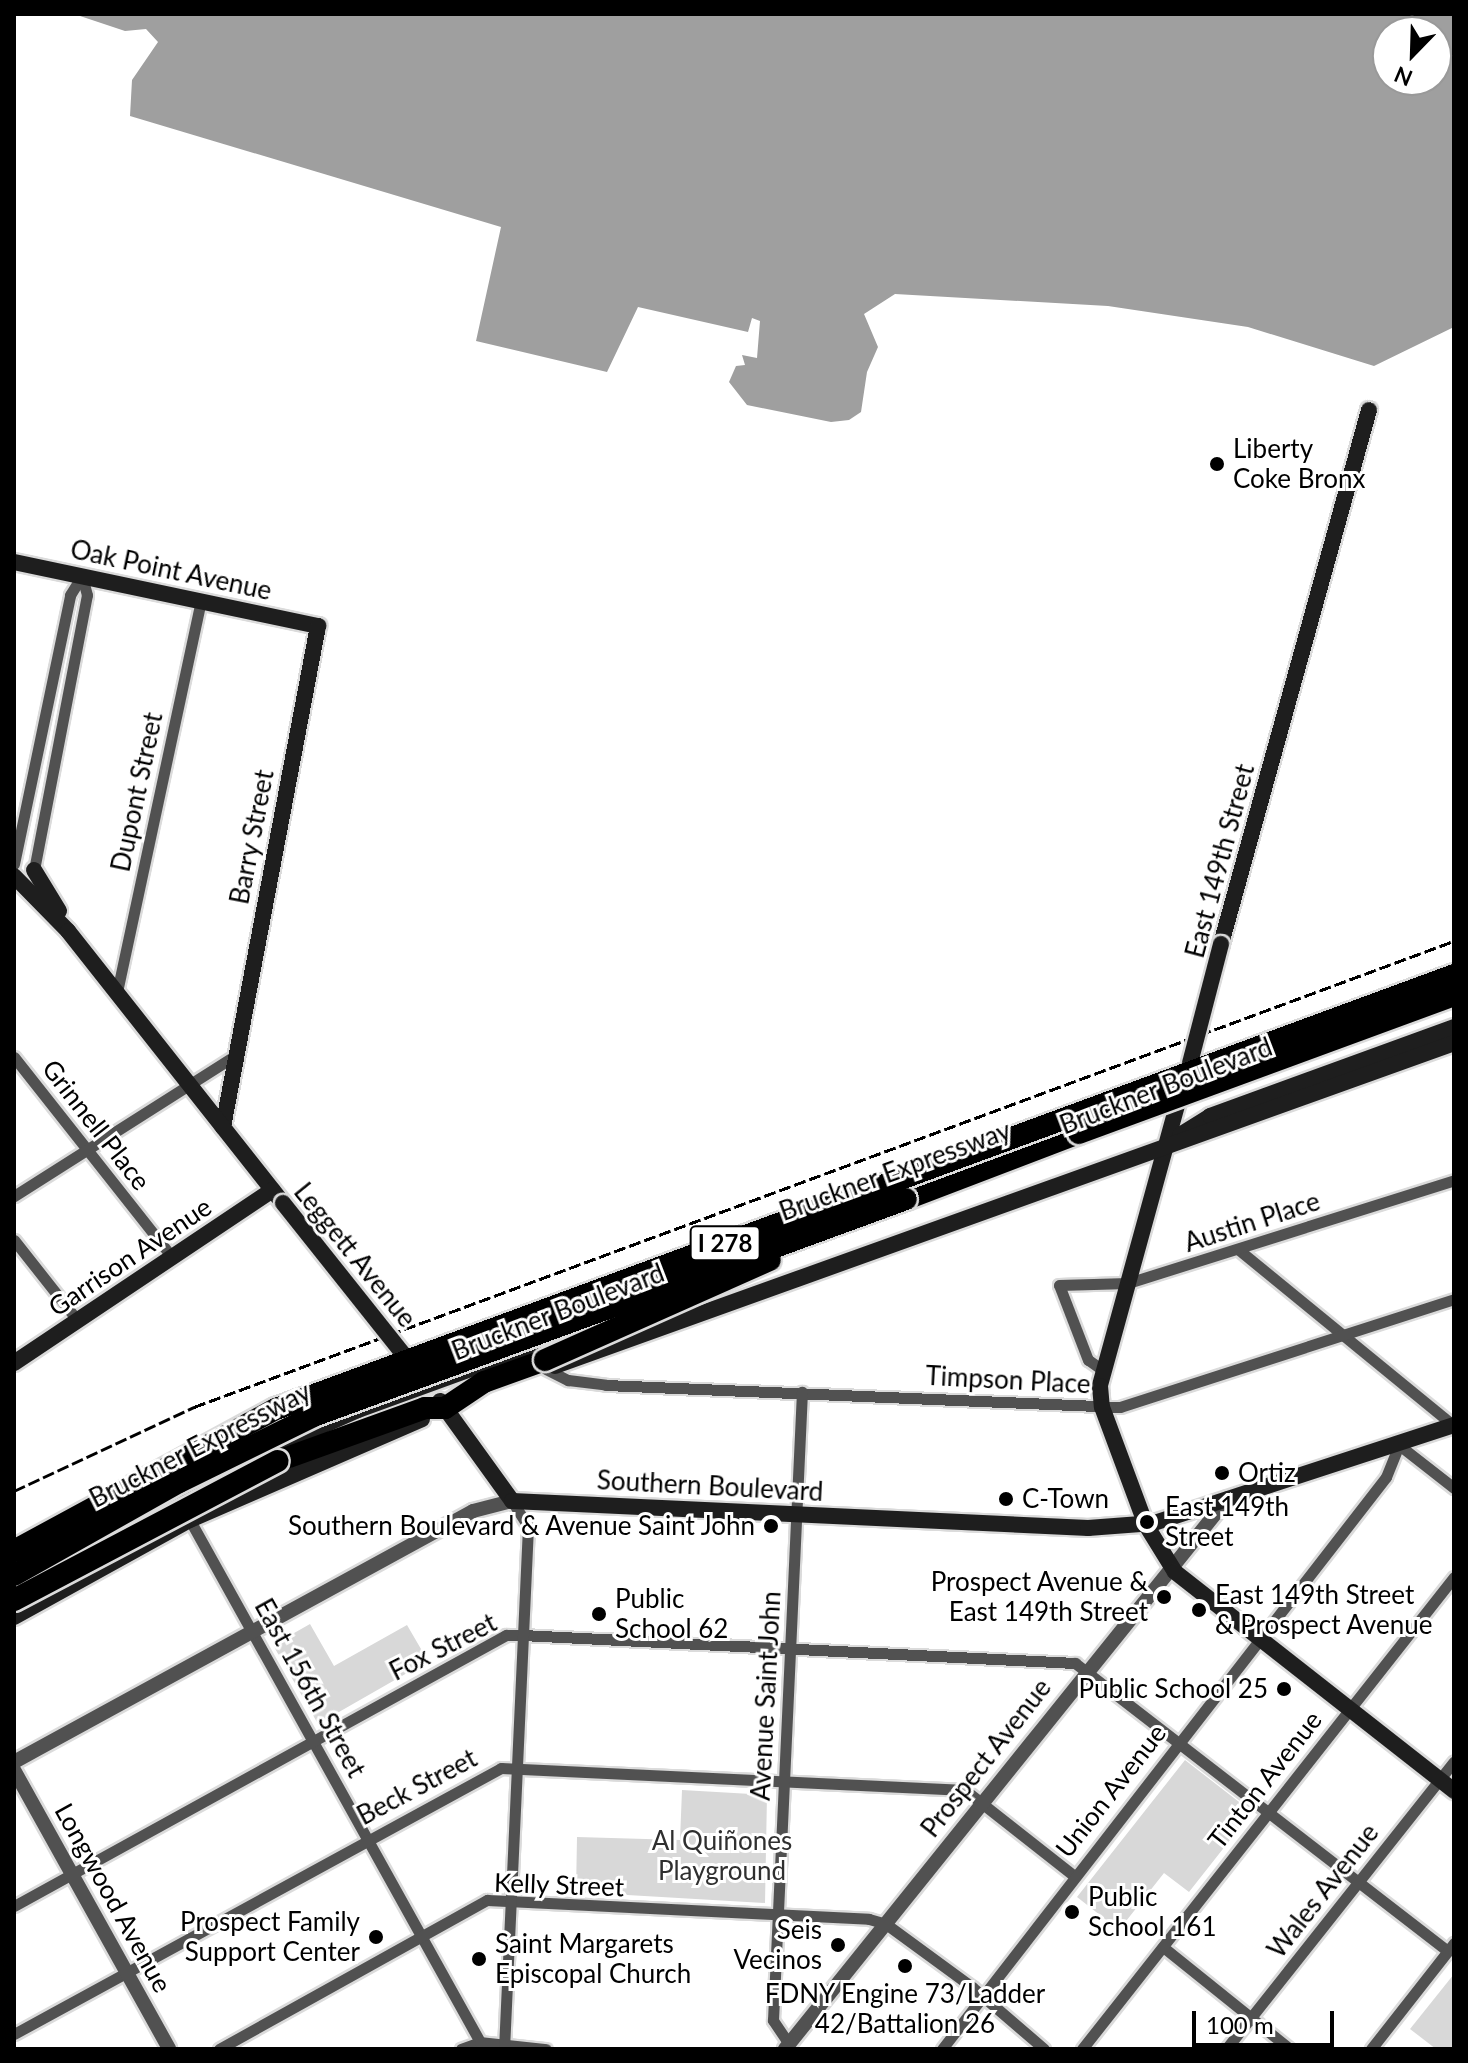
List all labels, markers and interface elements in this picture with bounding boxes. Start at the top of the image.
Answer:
north arrow [1372,16,1452,96]
text: N [1390,61,1416,92]
place label: Liberty Coke Bronx [1233,433,1365,494]
marker: Liberty Coke Bronx [1208,455,1226,473]
street label: Oak Point Avenue [67,533,275,607]
street label: Dupont Street [105,709,169,875]
street label: East 149th Street [1179,761,1261,961]
street label: Barry Street [224,767,280,907]
street label: Bruckner Boulevard [1055,1031,1277,1141]
street label: Grinnell Place [35,1054,157,1196]
street label: Bruckner Expressway [775,1115,1015,1227]
street label: Leggett Avenue [287,1176,423,1334]
street label: Austin Place [1180,1185,1324,1259]
street label: Garrison Avenue [42,1191,218,1323]
road number: I 278 [689,1223,761,1263]
street label: Bruckner Boulevard [447,1257,669,1367]
street label: Timpson Place [925,1360,1091,1400]
street label: Bruckner Expressway [84,1376,316,1514]
place label: Ortiz [1238,1457,1296,1489]
street label: Southern Boulevard [596,1464,824,1508]
marker: Ortiz [1213,1464,1231,1482]
place label: C-Town [1022,1483,1109,1515]
marker: C-Town [997,1490,1015,1508]
place label: East 149th Street [1165,1491,1289,1552]
place label: Southern Boulevard & Avenue Saint John [286,1510,755,1542]
marker: East 149th Street [1136,1511,1158,1533]
marker: Southern Boulevard & Avenue Saint John [762,1517,780,1535]
place label: Prospect Avenue & East 149th Street [930,1566,1148,1628]
place label: East 149th Street & Prospect Avenue [1215,1579,1433,1640]
place label: Public School 62 [615,1583,728,1644]
marker: Prospect Avenue & East 149th Street [1155,1588,1173,1606]
street label: Avenue Saint John [745,1590,787,1802]
street label: East 156th Street [248,1593,372,1783]
marker: East 149th Street & Prospect Avenue [1190,1601,1208,1619]
marker: Public School 62 [590,1605,608,1623]
street label: Fox Street [384,1607,502,1687]
street label: Prospect Avenue [914,1672,1058,1844]
place label: Public School 25 [1079,1673,1268,1705]
marker: Public School 25 [1275,1680,1293,1698]
street label: Tinton Avenue [1201,1705,1329,1855]
street label: Union Avenue [1049,1718,1173,1864]
street label: Beck Street [352,1742,482,1832]
street label: Longwood Avenue [48,1798,178,1998]
street label: Wales Avenue [1261,1817,1385,1965]
park label: Al Quiñones Playground [652,1825,792,1886]
street label: Kelly Street [493,1867,625,1903]
place label: Public School 161 [1088,1881,1216,1942]
marker: Public School 161 [1063,1903,1081,1921]
place label: Prospect Family Support Center [180,1906,360,1968]
place label: Seis Vecinos [733,1914,822,1976]
marker: Prospect Family Support Center [367,1928,385,1946]
place label: Saint Margarets Episcopal Church [495,1928,691,1990]
marker: Seis Vecinos [829,1936,847,1954]
marker: Saint Margarets Episcopal Church [470,1950,488,1968]
marker: FDNY Engine 73/Ladder 42/Battalion 26 [896,1957,914,1975]
place label: FDNY Engine 73/Ladder 42/Battalion 26 [764,1978,1046,2040]
scale bar [1196,1995,1338,2045]
text: 100 m [1206,2010,1274,2039]

